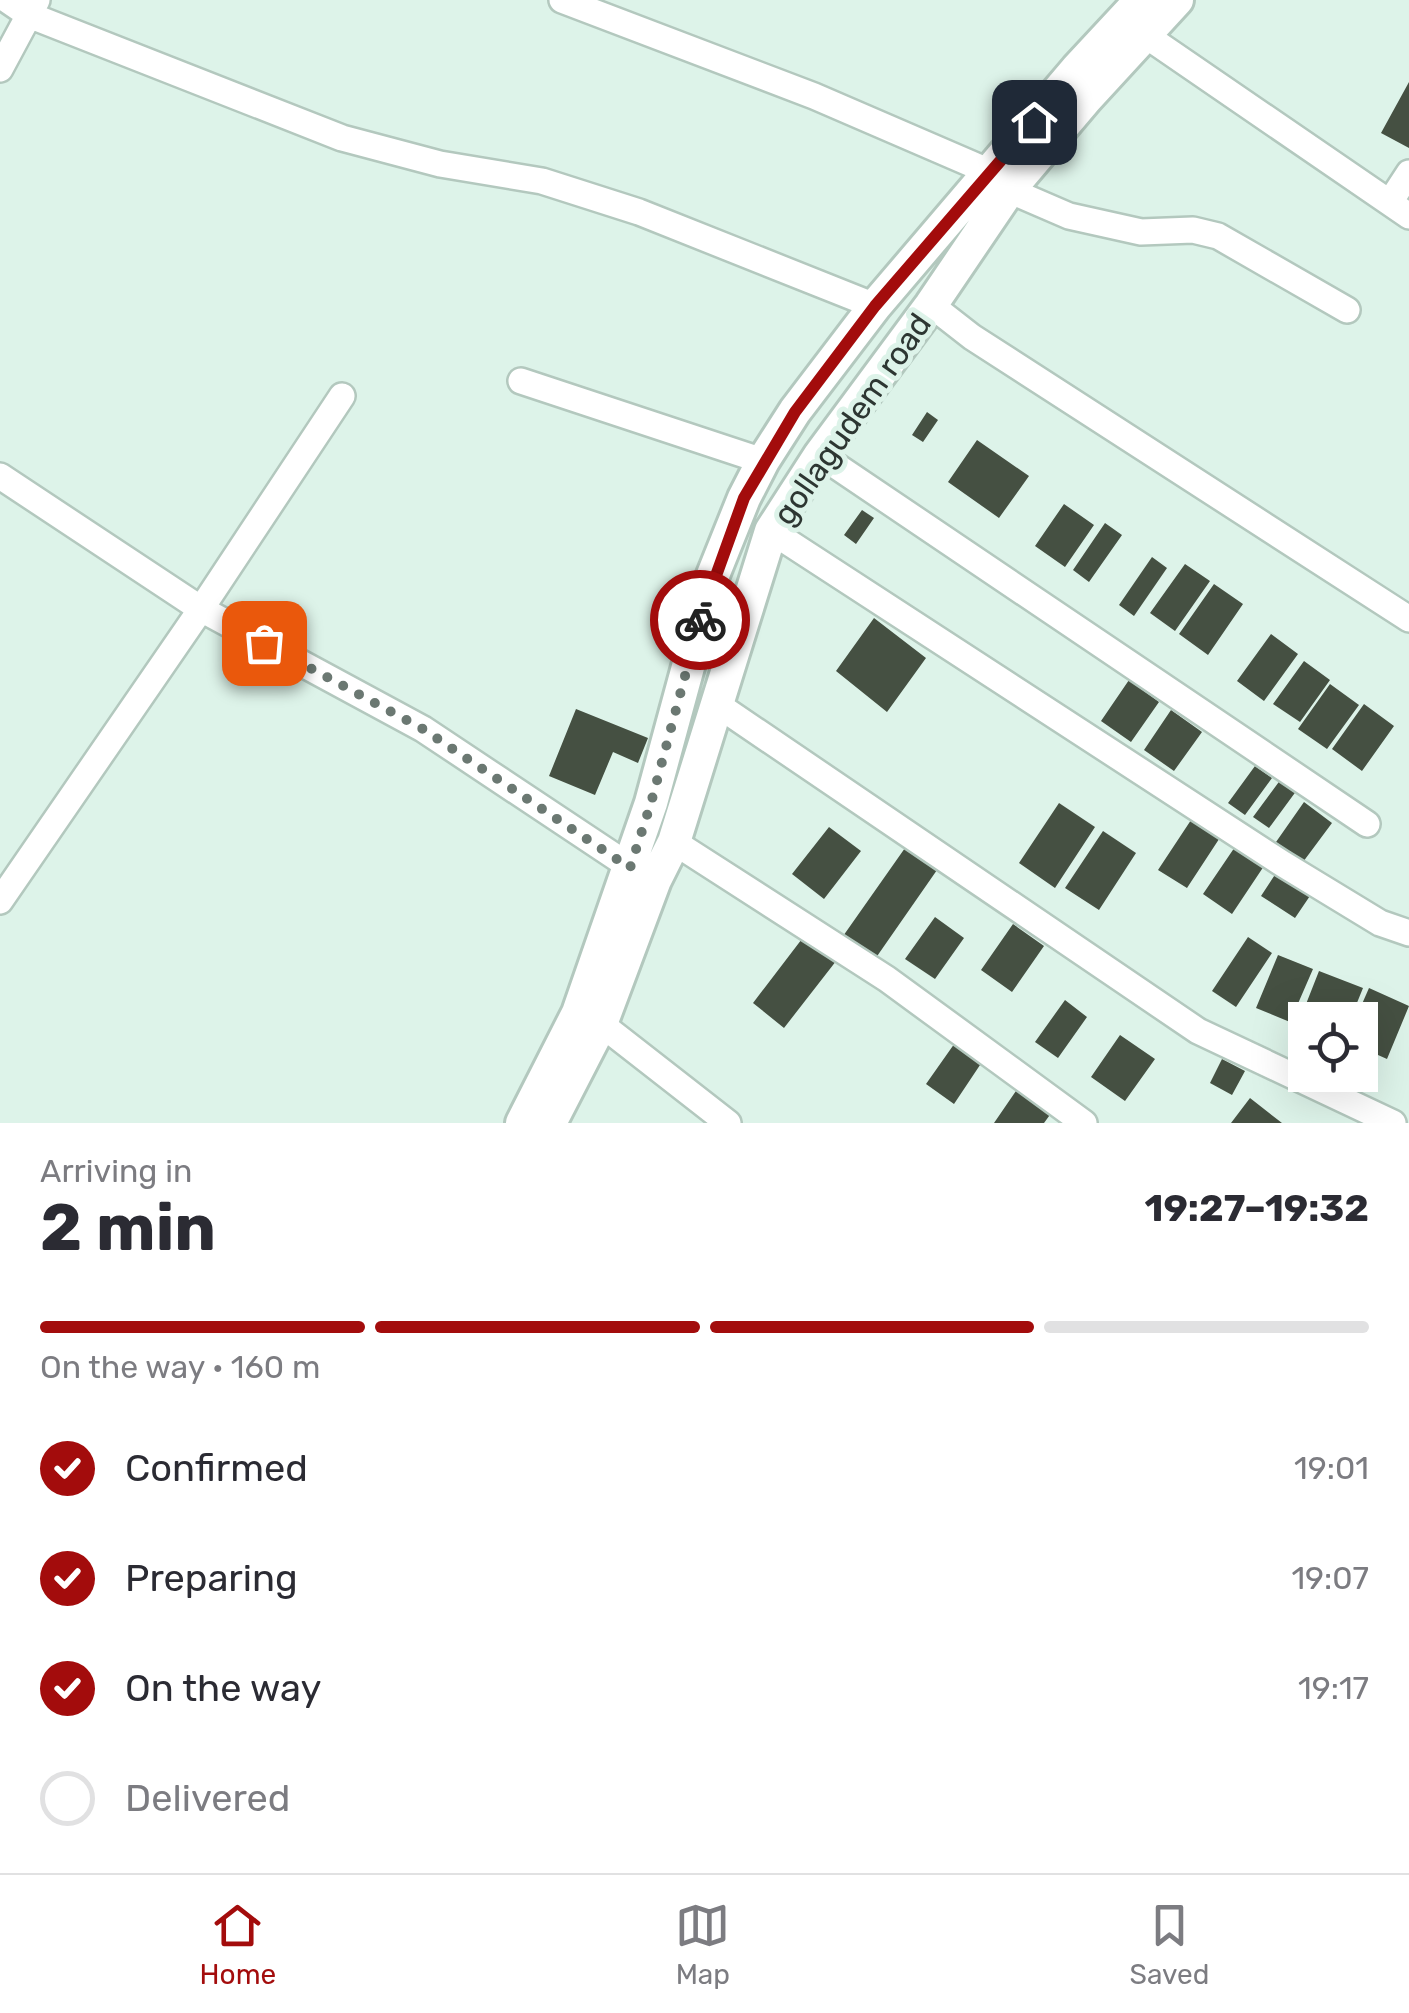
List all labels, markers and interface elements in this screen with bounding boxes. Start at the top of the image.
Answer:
pin [992,80,1077,165]
icon: home [1007,95,1062,150]
street label: gollagudem road [765,306,939,532]
courier [650,570,750,670]
icon: bike [673,593,728,648]
pin [222,601,307,686]
icon: bag [237,616,292,671]
map controls [1288,1002,1378,1092]
button: locate [1288,1002,1378,1092]
text: Arriving in [40,1152,192,1190]
text: 19:27–19:32 [1145,1185,1369,1231]
text: 2 min [40,1189,216,1266]
text: On the way · 160 m [40,1348,320,1386]
icon: check [40,1441,95,1496]
text: Confirmed [125,1445,308,1491]
text: 19:01 [1294,1449,1369,1487]
icon: check [40,1551,95,1606]
text: Preparing [125,1555,298,1601]
text: 19:07 [1291,1559,1369,1597]
icon: check [40,1661,95,1716]
text: On the way [125,1665,321,1711]
text: 19:17 [1298,1669,1369,1707]
text: Delivered [125,1775,290,1821]
tab: Home [200,1898,276,1991]
tab: Map [675,1898,730,1991]
tab: Saved [1129,1898,1209,1991]

